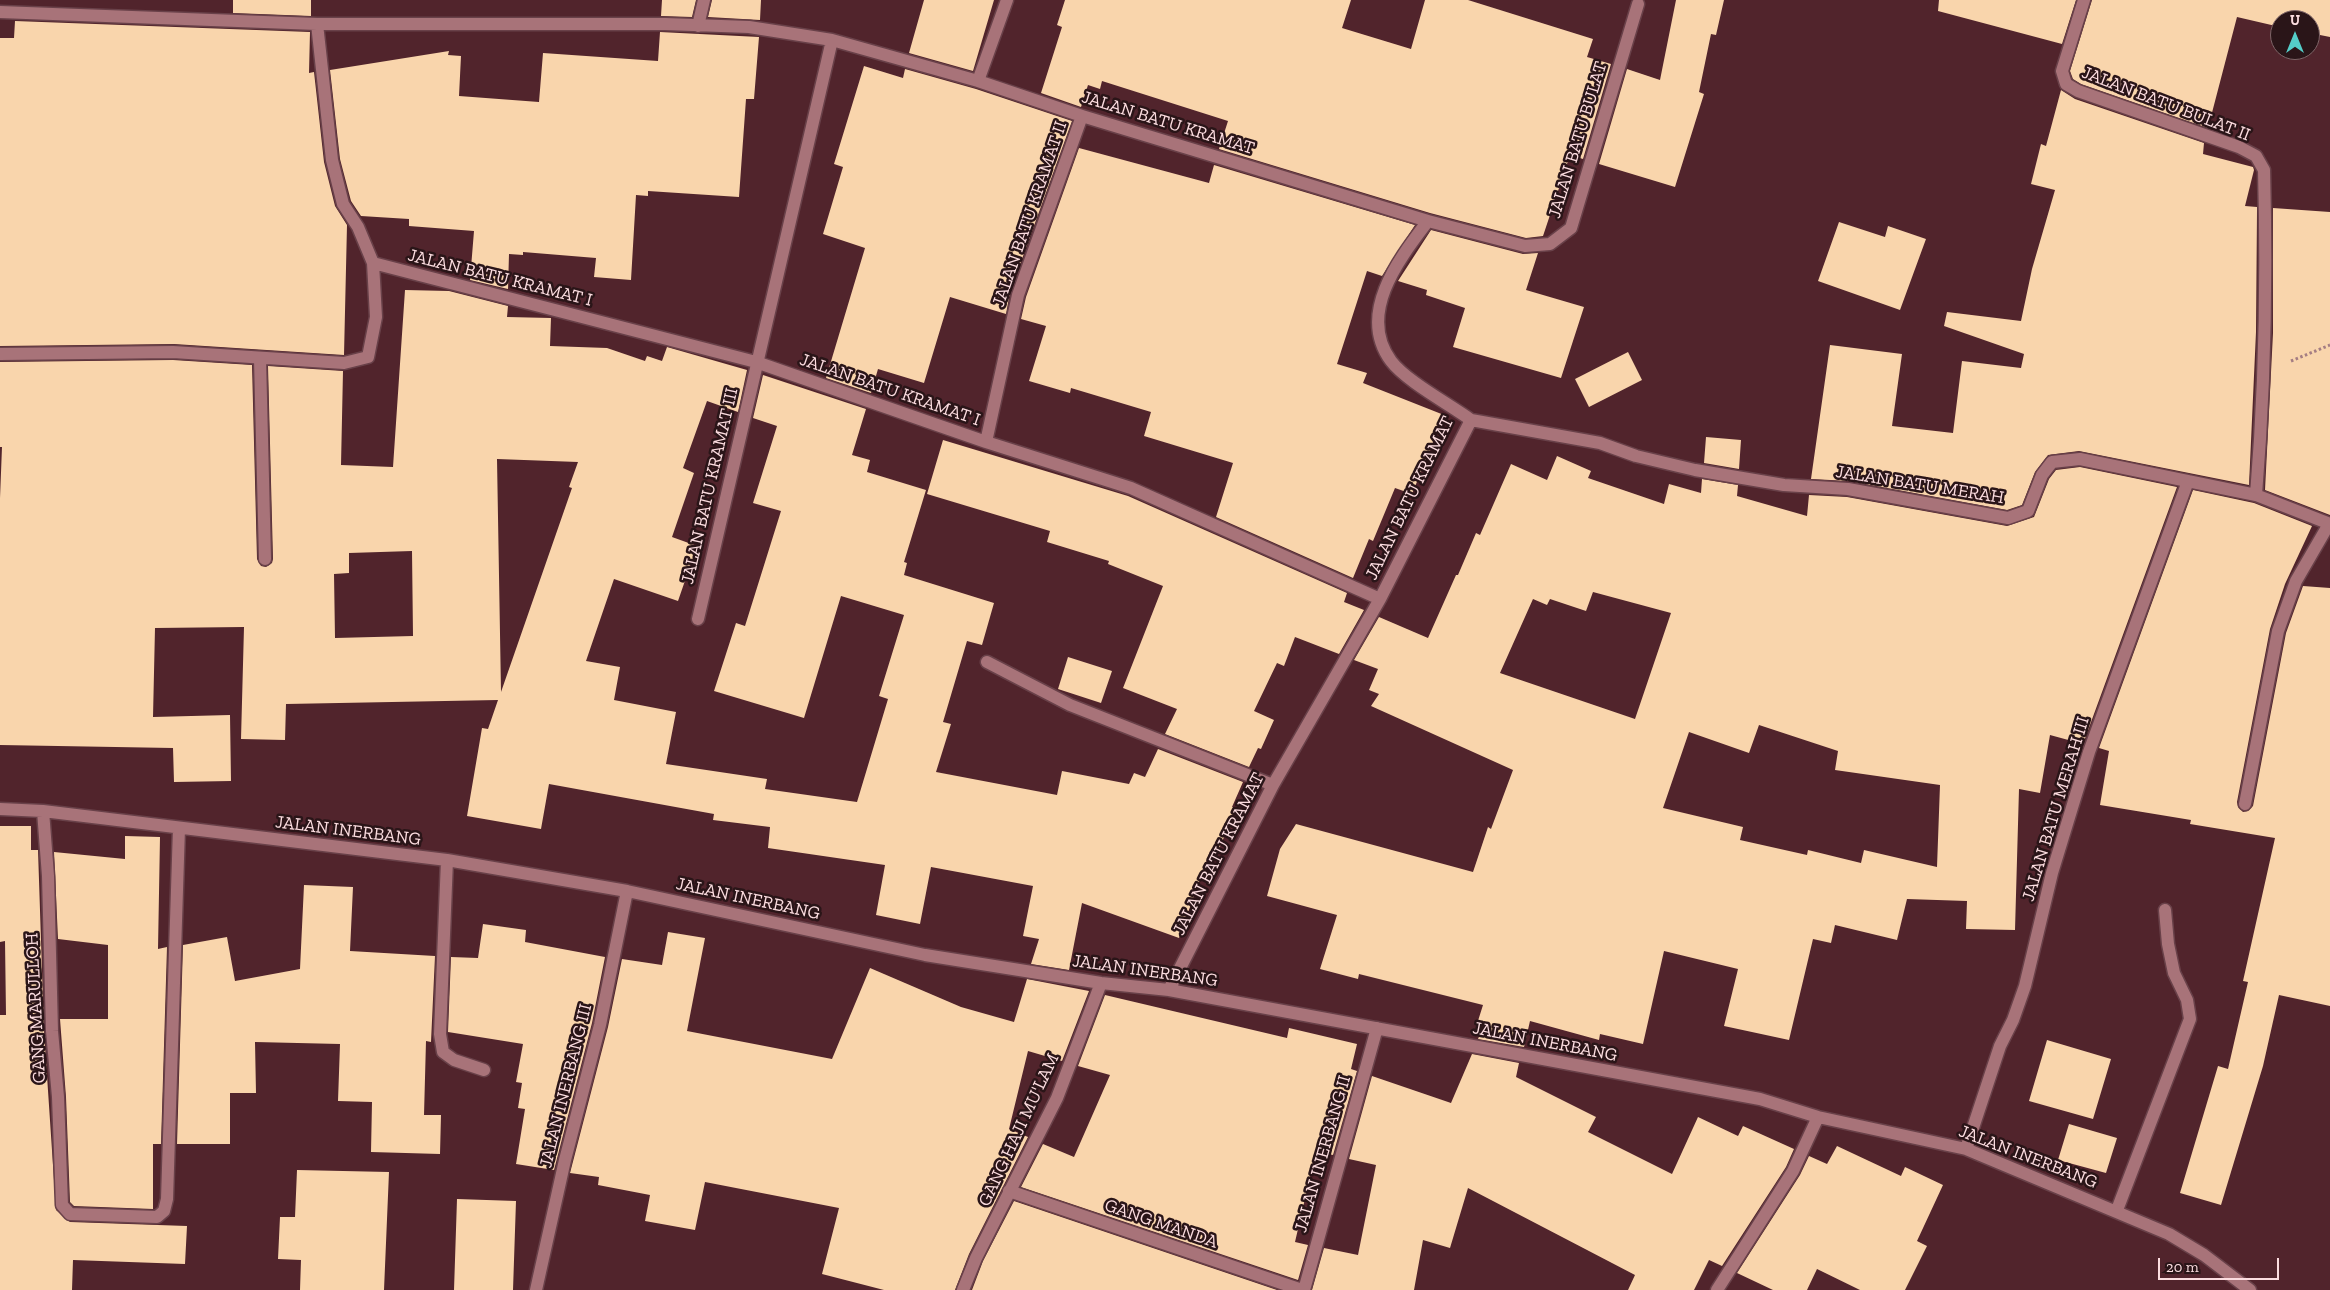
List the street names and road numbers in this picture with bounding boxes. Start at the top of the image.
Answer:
street label: JALAN BATU BULAT [1544,59,1612,221]
street label: JALAN BATU BULAT II [2079,62,2253,146]
street label: JALAN BATU KRAMAT [1079,86,1257,160]
street label: JALAN BATU KRAMAT II [988,118,1072,310]
street label: JALAN BATU KRAMAT I [406,245,594,311]
street label: JALAN BATU KRAMAT I [797,349,983,431]
street label: JALAN BATU KRAMAT III [677,386,743,586]
street label: JALAN BATU KRAMAT [1361,413,1459,583]
street label: JALAN BATU MERAH [1834,461,2006,509]
street label: JALAN BATU MERAH III [2018,714,2094,904]
street label: JALAN BATU KRAMAT [1169,769,1269,939]
street label: JALAN INERBANG [274,811,422,851]
street label: JALAN INERBANG [674,873,822,925]
street label: GANG MARULLOH [21,932,51,1084]
street label: JALAN INERBANG [1071,950,1219,992]
street label: JALAN INERBANG III [535,1002,597,1170]
street label: JALAN INERBANG [1471,1017,1619,1067]
street label: GANG HAJI MU'LAM [974,1050,1064,1210]
street label: JALAN INERBANG II [1290,1073,1356,1235]
street label: JALAN INERBANG [1956,1121,2100,1193]
street label: GANG MANDA [1102,1195,1220,1253]

